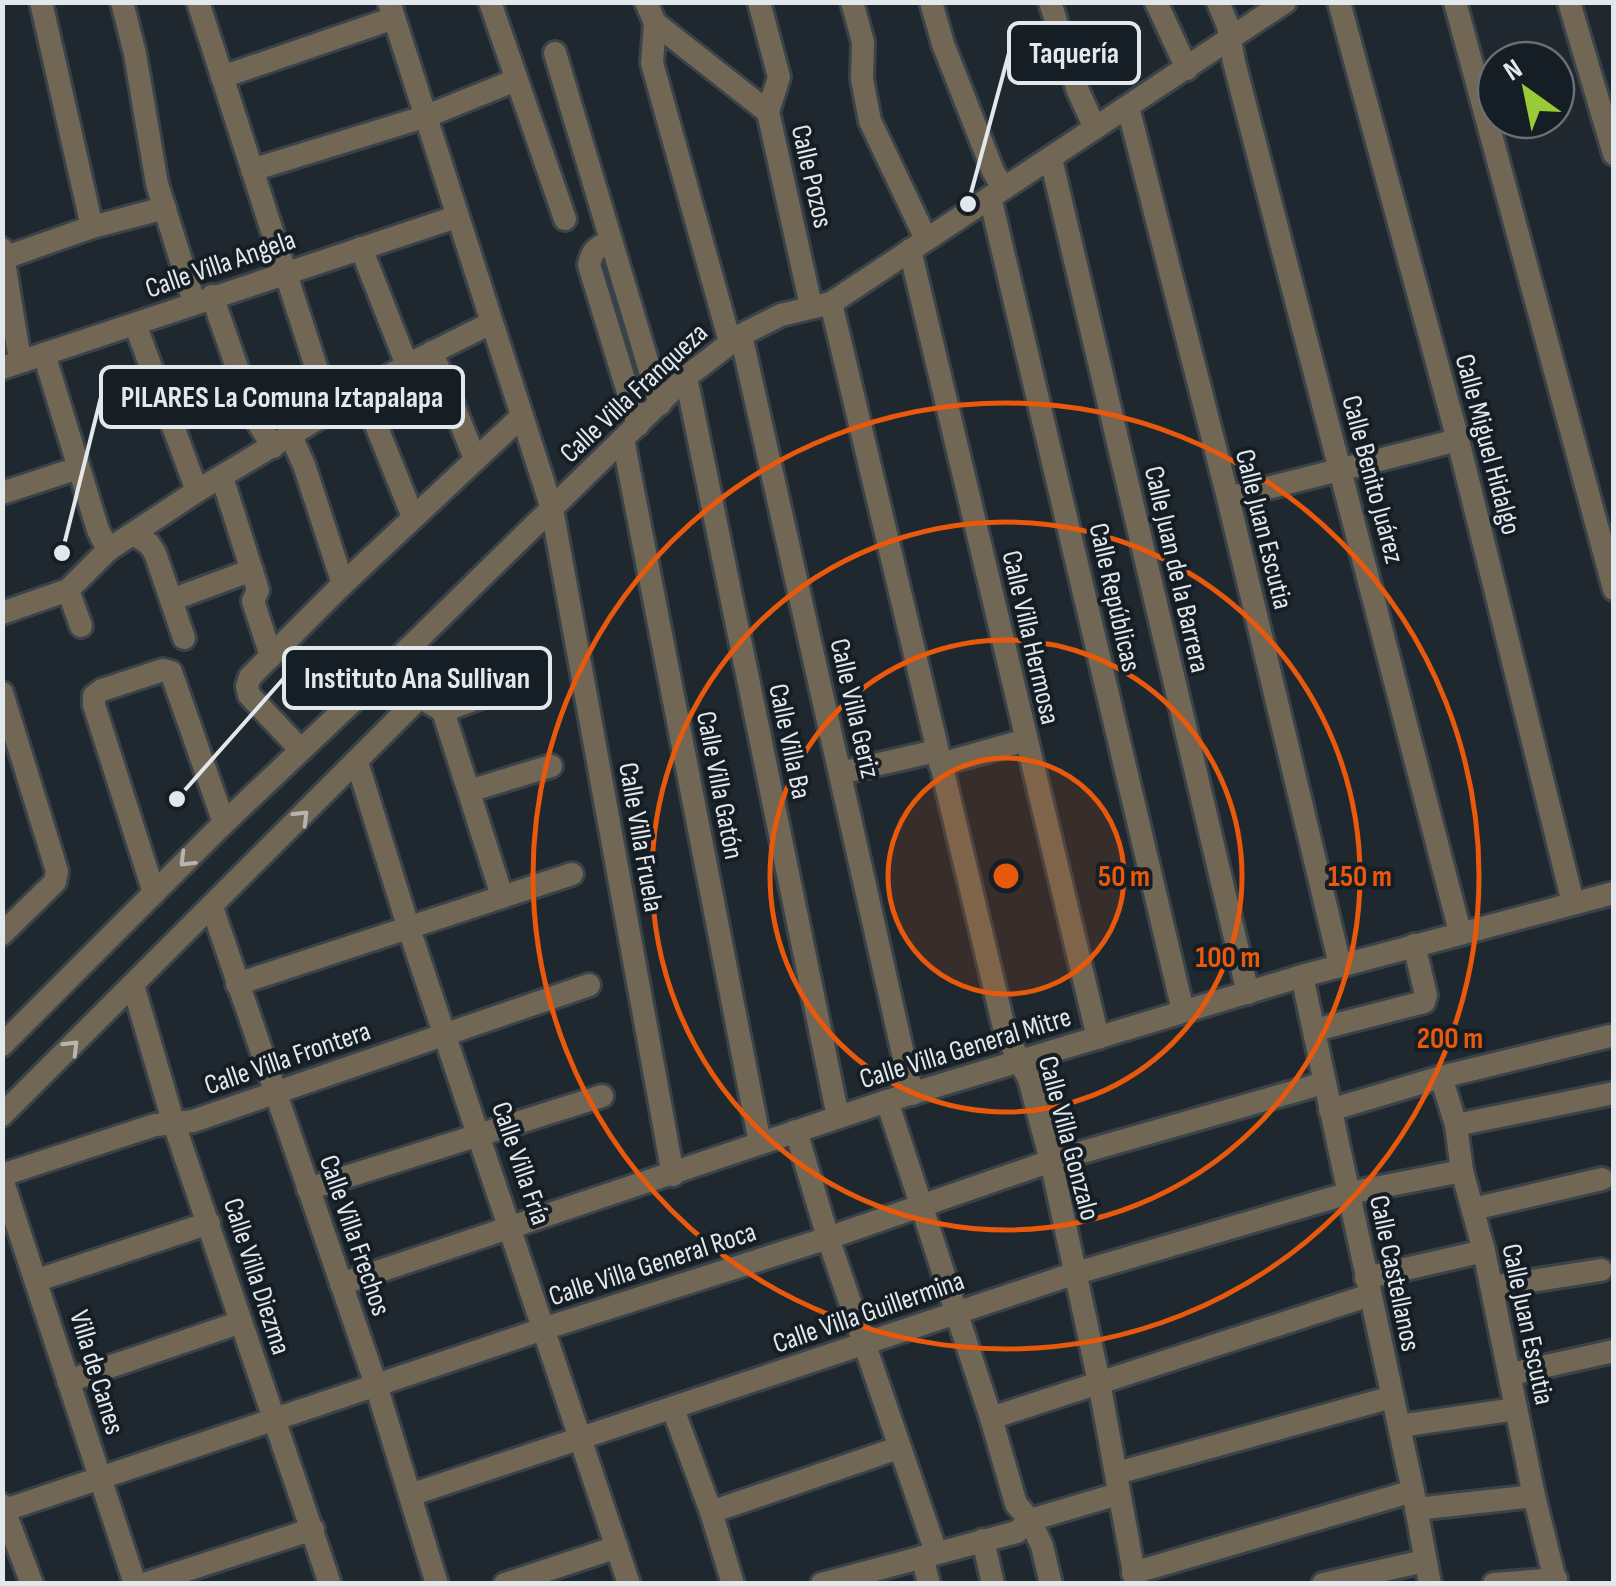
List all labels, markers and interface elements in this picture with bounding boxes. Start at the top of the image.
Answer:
callout: Taquería [1009,23,1139,83]
text: Taquería [1029,36,1119,72]
north arrow [1476,40,1576,140]
text: N [1498,52,1528,88]
street label: Calle Pozos [784,122,839,231]
street label: Calle Villa Angela [141,223,300,305]
street label: Calle Villa Franqueza [553,316,715,470]
street label: Calle Miguel Hidalgo [1448,351,1527,538]
callout: PILARES La Comuna Iztapalapa [101,367,463,427]
text: PILARES La Comuna Iztapalapa [121,380,443,416]
street label: Calle Benito Juárez [1334,392,1411,567]
street label: Calle Juan Escutia [1228,446,1299,613]
street label: Calle Juan de la Barrera [1137,463,1216,676]
street label: Calle Repúblicas [1081,520,1148,675]
street label: Calle Villa Hermosa [995,547,1067,727]
street label: Calle Villa Geriz [822,635,887,781]
callout: Instituto Ana Sullivan [284,648,550,708]
text: Instituto Ana Sullivan [304,661,530,697]
street label: Calle Villa Ba [761,681,818,802]
street label: Calle Villa Gatón [689,709,750,862]
street label: Calle Villa Fruela [611,760,670,915]
one-way arrow [290,811,308,829]
one-way arrow [180,849,198,867]
centre of rings [988,858,1024,894]
text: 50 m [1098,859,1150,895]
text: 150 m [1328,859,1392,895]
text: 100 m [1196,940,1260,976]
street label: Calle Villa General Mitre [856,1001,1075,1096]
street label: Calle Villa Frontera [200,1015,375,1102]
text: 200 m [1417,1021,1483,1057]
one-way arrow [60,1040,78,1058]
street label: Calle Villa Gonzalo [1031,1053,1106,1224]
street label: Calle Villa Fría [484,1098,557,1229]
street label: Calle Villa Frechos [312,1151,397,1320]
street label: Calle Castellanos [1362,1192,1427,1354]
street label: Calle Villa Diezma [216,1194,297,1359]
street label: Calle Villa General Roca [545,1215,760,1313]
street label: Calle Juan Escutia [1494,1241,1561,1408]
street label: Calle Villa Guillermina [769,1264,968,1361]
street label: Villa de Canes [62,1306,131,1438]

